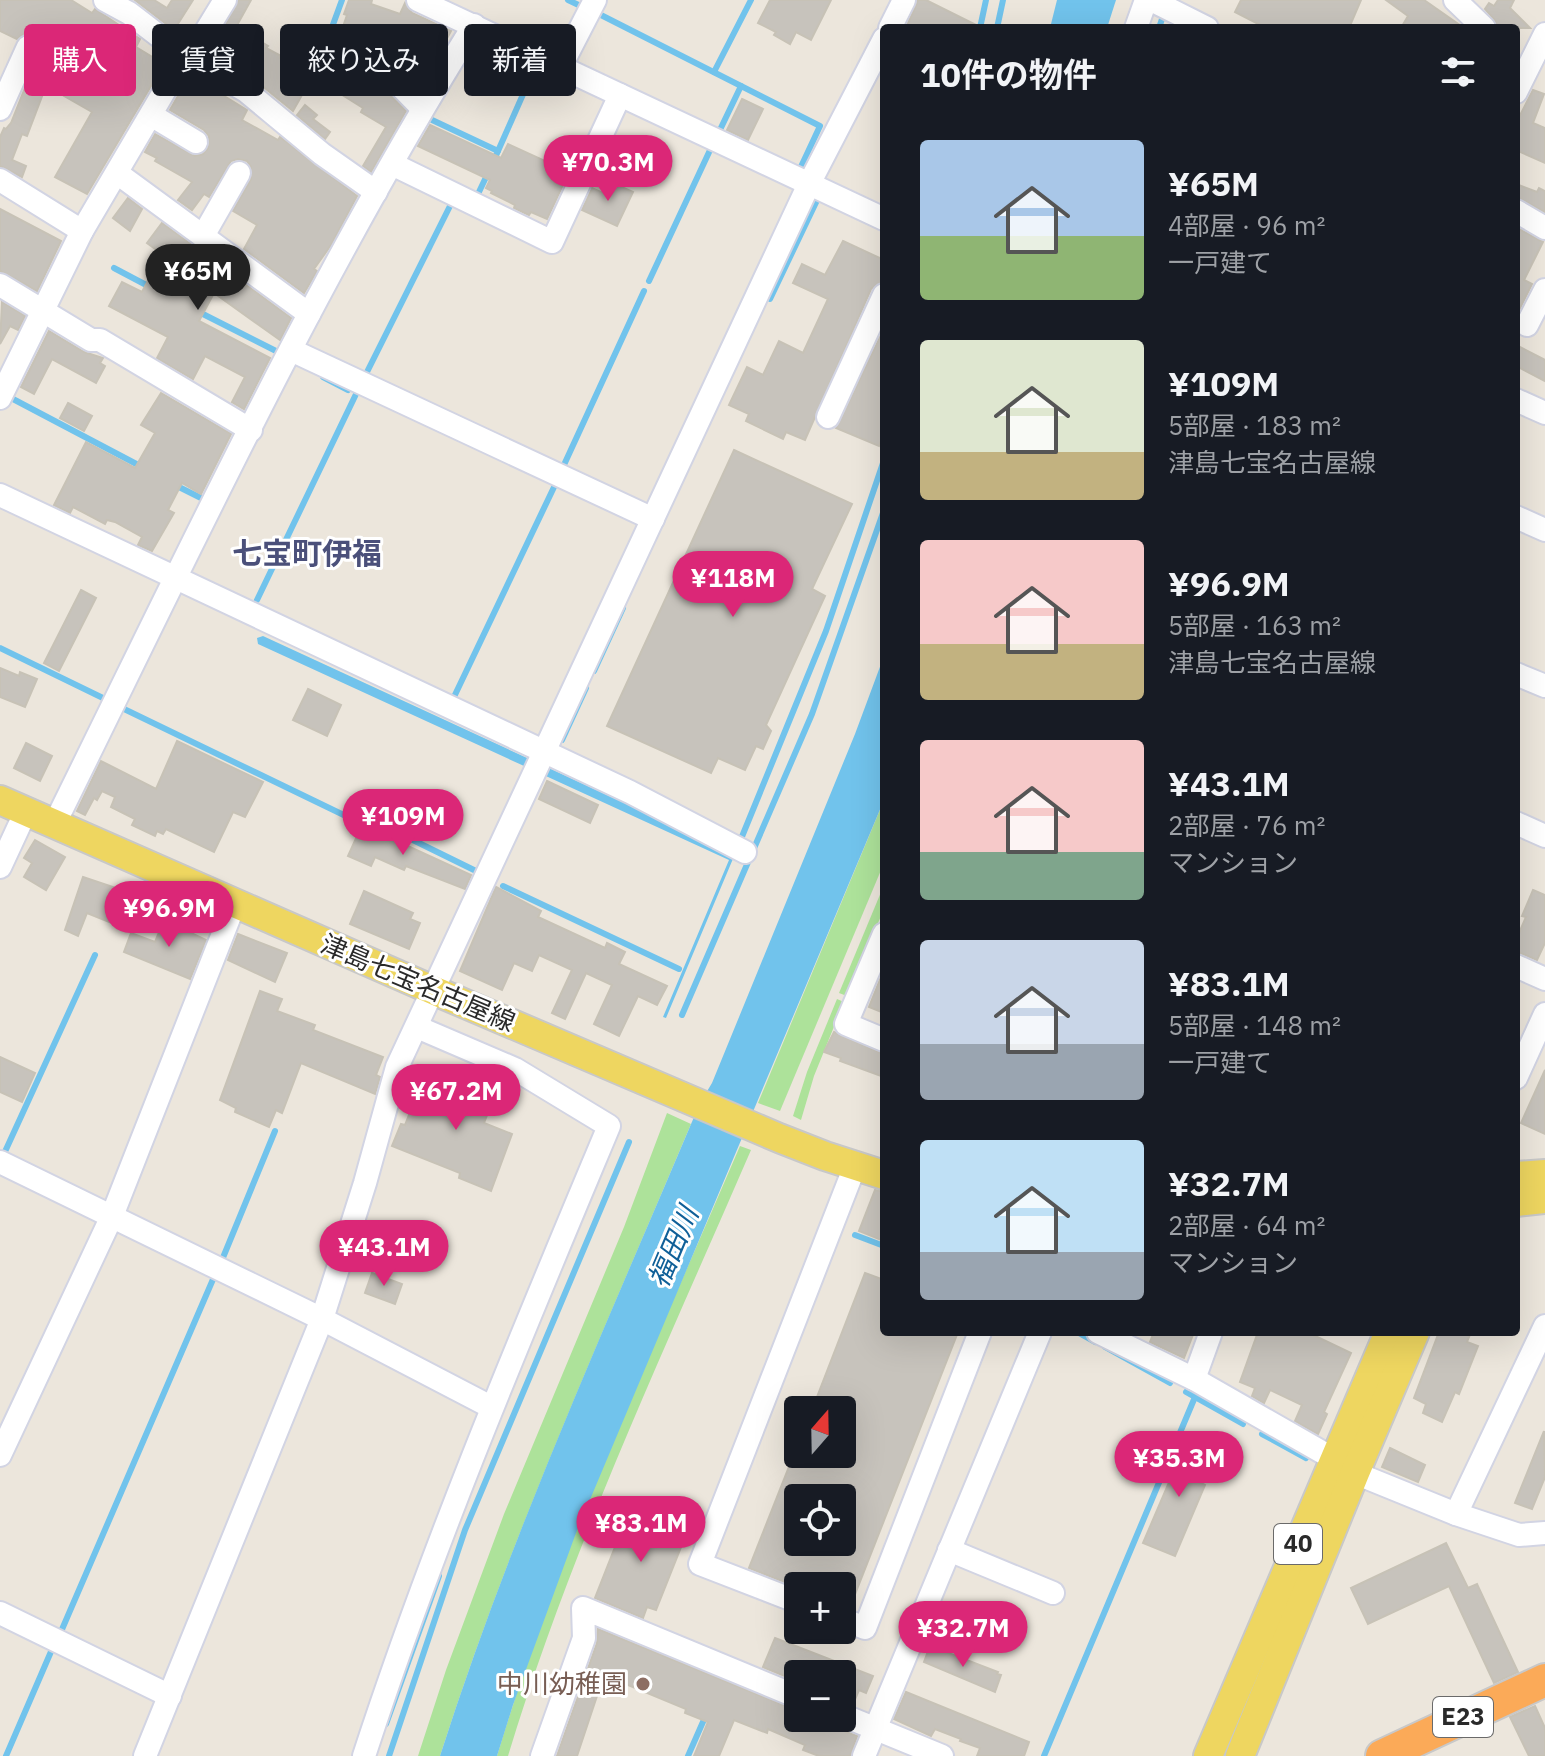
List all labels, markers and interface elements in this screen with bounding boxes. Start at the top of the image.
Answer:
chip: 購入 [24,24,136,96]
chip: 賃貸 [152,24,264,96]
chip: 絞り込み [280,24,448,96]
chip: 新着 [464,24,576,96]
icon: filters [1436,50,1480,94]
text: 10件の物件 [920,52,1097,96]
pin: ¥70.3M [543,135,673,203]
text: ¥70.3M [561,144,655,178]
text: ¥65M [1168,161,1259,205]
icon: home [984,172,1080,268]
text: 4部屋 · 96 m² [1168,208,1325,242]
pin: ¥65M [151,244,245,312]
text: 一戸建て [1168,245,1272,279]
text: ¥65M [163,253,233,287]
text: ¥109M [1168,361,1279,405]
icon: home [984,372,1080,468]
text: 5部屋 · 183 m² [1168,408,1341,442]
text: 津島七宝名古屋線 [1168,445,1376,479]
district label: 七宝町伊福 [232,533,382,572]
pin: ¥118M [677,551,789,619]
text: ¥118M [691,560,776,594]
text: ¥96.9M [1168,561,1290,605]
icon: home [984,572,1080,668]
text: 5部屋 · 163 m² [1168,608,1341,642]
text: 津島七宝名古屋線 [1168,645,1376,679]
text: ¥43.1M [1168,761,1290,805]
icon: home [984,772,1080,868]
pin: ¥109M [347,789,459,857]
text: ¥109M [361,798,446,832]
text: 2部屋 · 76 m² [1168,808,1325,842]
text: マンション [1168,845,1298,879]
pin: ¥96.9M [104,881,234,949]
text: ¥96.9M [122,890,216,924]
street label: 津島七宝名古屋線 [316,926,521,1038]
text: ¥83.1M [1168,961,1290,1005]
icon: home [984,972,1080,1068]
text: 5部屋 · 148 m² [1168,1008,1341,1042]
text: 一戸建て [1168,1045,1272,1079]
pin: ¥67.2M [391,1064,521,1132]
text: ¥67.2M [409,1073,503,1107]
text: ¥32.7M [1168,1161,1290,1205]
icon: home [984,1172,1080,1268]
water label: 福田川 [639,1198,707,1293]
text: 2部屋 · 64 m² [1168,1208,1325,1242]
pin: ¥43.1M [319,1220,449,1288]
text: ¥43.1M [337,1229,431,1263]
text: マンション [1168,1245,1298,1279]
north arrow [784,1396,856,1468]
map controls [784,1396,856,1732]
pin: ¥35.3M [1114,1431,1244,1499]
text: ¥35.3M [1132,1440,1226,1474]
button: locate [784,1484,856,1556]
pin: ¥83.1M [576,1496,706,1564]
text: ¥83.1M [594,1505,688,1539]
road number: 40 [1274,1524,1322,1564]
button: + [784,1572,856,1644]
pin: ¥32.7M [898,1601,1028,1669]
text: ¥32.7M [916,1610,1010,1644]
button: − [784,1660,856,1732]
place label: 中川幼稚園 [497,1666,627,1700]
marker: 中川幼稚園 [634,1675,652,1693]
road number: E23 [1433,1697,1493,1737]

